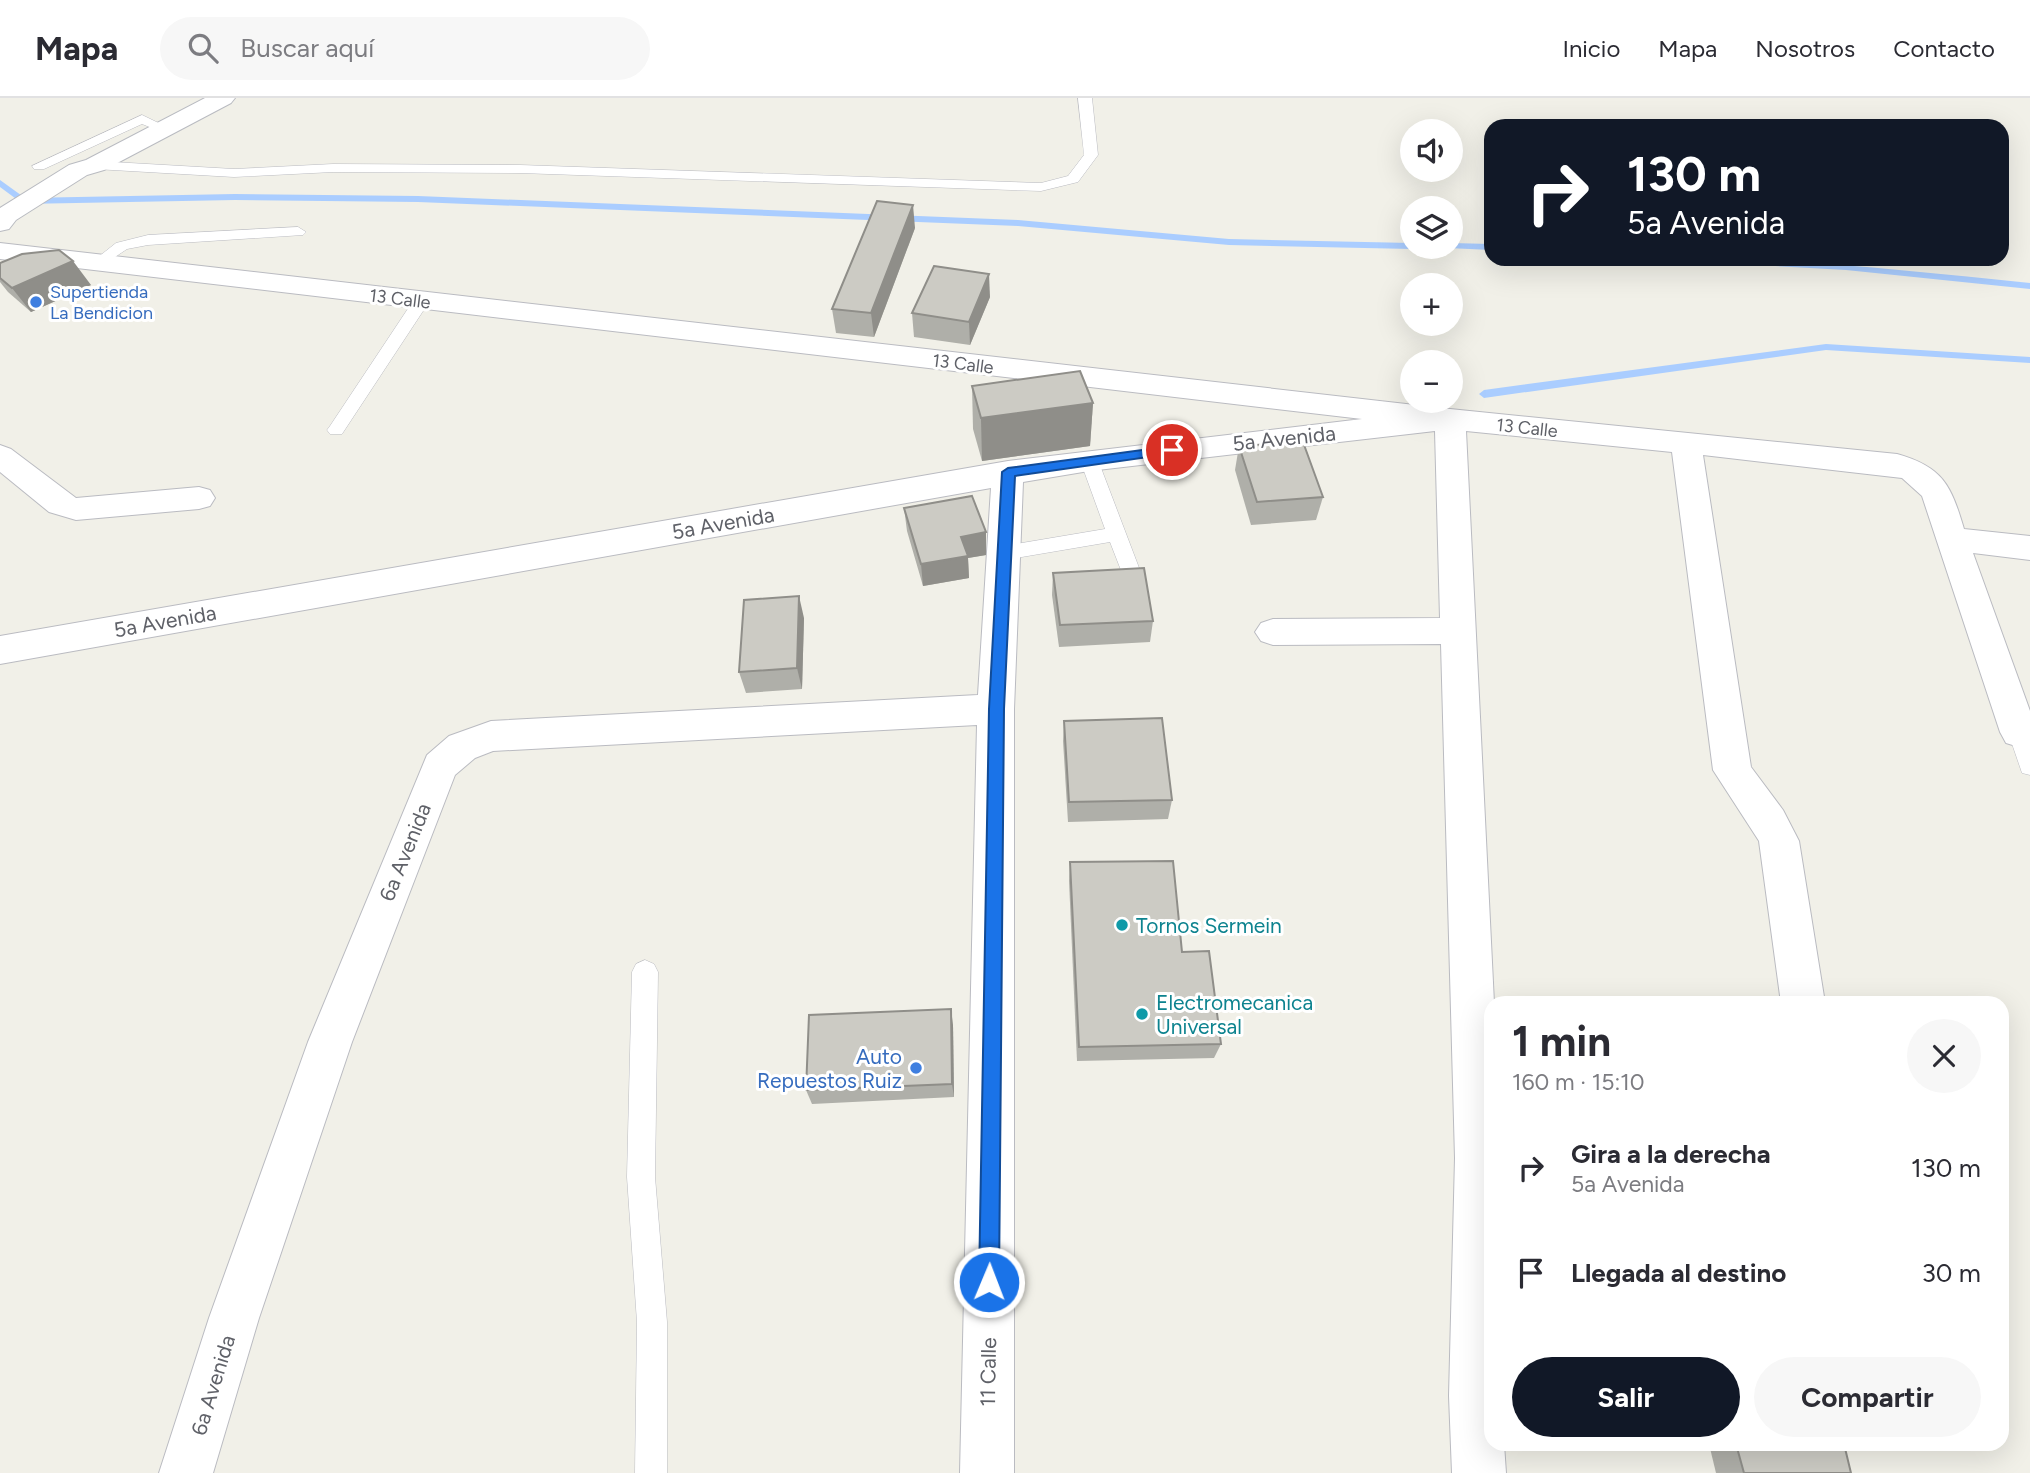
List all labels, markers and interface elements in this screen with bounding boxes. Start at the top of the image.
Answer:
search box [160,17,650,80]
text: Mapa [35,29,118,68]
icon: search [184,29,222,67]
text: Buscar aquí [240,32,374,64]
text: Inicio [1562,34,1620,63]
text: Mapa [1658,34,1717,63]
text: Nosotros [1755,34,1855,63]
text: Contacto [1893,34,1995,63]
map controls [1400,119,1463,413]
button: sound [1400,119,1463,182]
text: 130 m [1627,144,1761,203]
icon: right [1512,147,1603,238]
button: layers [1400,196,1463,259]
text: 5a Avenida [1627,204,1785,242]
button: + [1400,273,1463,336]
place label: Supertienda La Bendicion [50,281,153,324]
street label: 13 Calle [368,284,432,314]
marker: Supertienda La Bendicion [28,294,44,310]
street label: 13 Calle [931,349,995,379]
button: − [1400,350,1463,413]
street label: 13 Calle [1495,414,1559,442]
pin [1142,420,1202,480]
street label: 5a Avenida [1231,420,1337,456]
icon: arrive [1153,431,1191,469]
street label: 5a Avenida [670,502,776,544]
street label: 5a Avenida [112,600,218,642]
street label: 6a Avenida [374,799,436,905]
place label: Tornos Sermein [1136,913,1282,938]
marker: Tornos Sermein [1114,917,1130,933]
place label: Electromecanica Universal [1156,990,1313,1039]
marker: Electromecanica Universal [1134,1006,1150,1022]
text: 1 min [1512,1016,1611,1067]
button: close [1907,1019,1981,1093]
place label: Auto Repuestos Ruiz [757,1044,902,1093]
marker: Auto Repuestos Ruiz [908,1060,924,1076]
text: 160 m · 15:10 [1512,1068,1645,1096]
text: Gira a la derecha [1571,1138,1771,1170]
icon: right [1512,1149,1550,1187]
text: 130 m [1911,1152,1981,1184]
text: 5a Avenida [1571,1170,1685,1198]
position arrow [952,1245,1026,1319]
icon: arrive [1512,1254,1550,1292]
text: Llegada al destino [1571,1257,1786,1289]
text: 30 m [1922,1257,1981,1289]
street label: 6a Avenida [186,1332,240,1438]
street label: 11 Calle [975,1337,1001,1407]
button: Salir [1512,1357,1740,1437]
button: Compartir [1754,1357,1981,1437]

